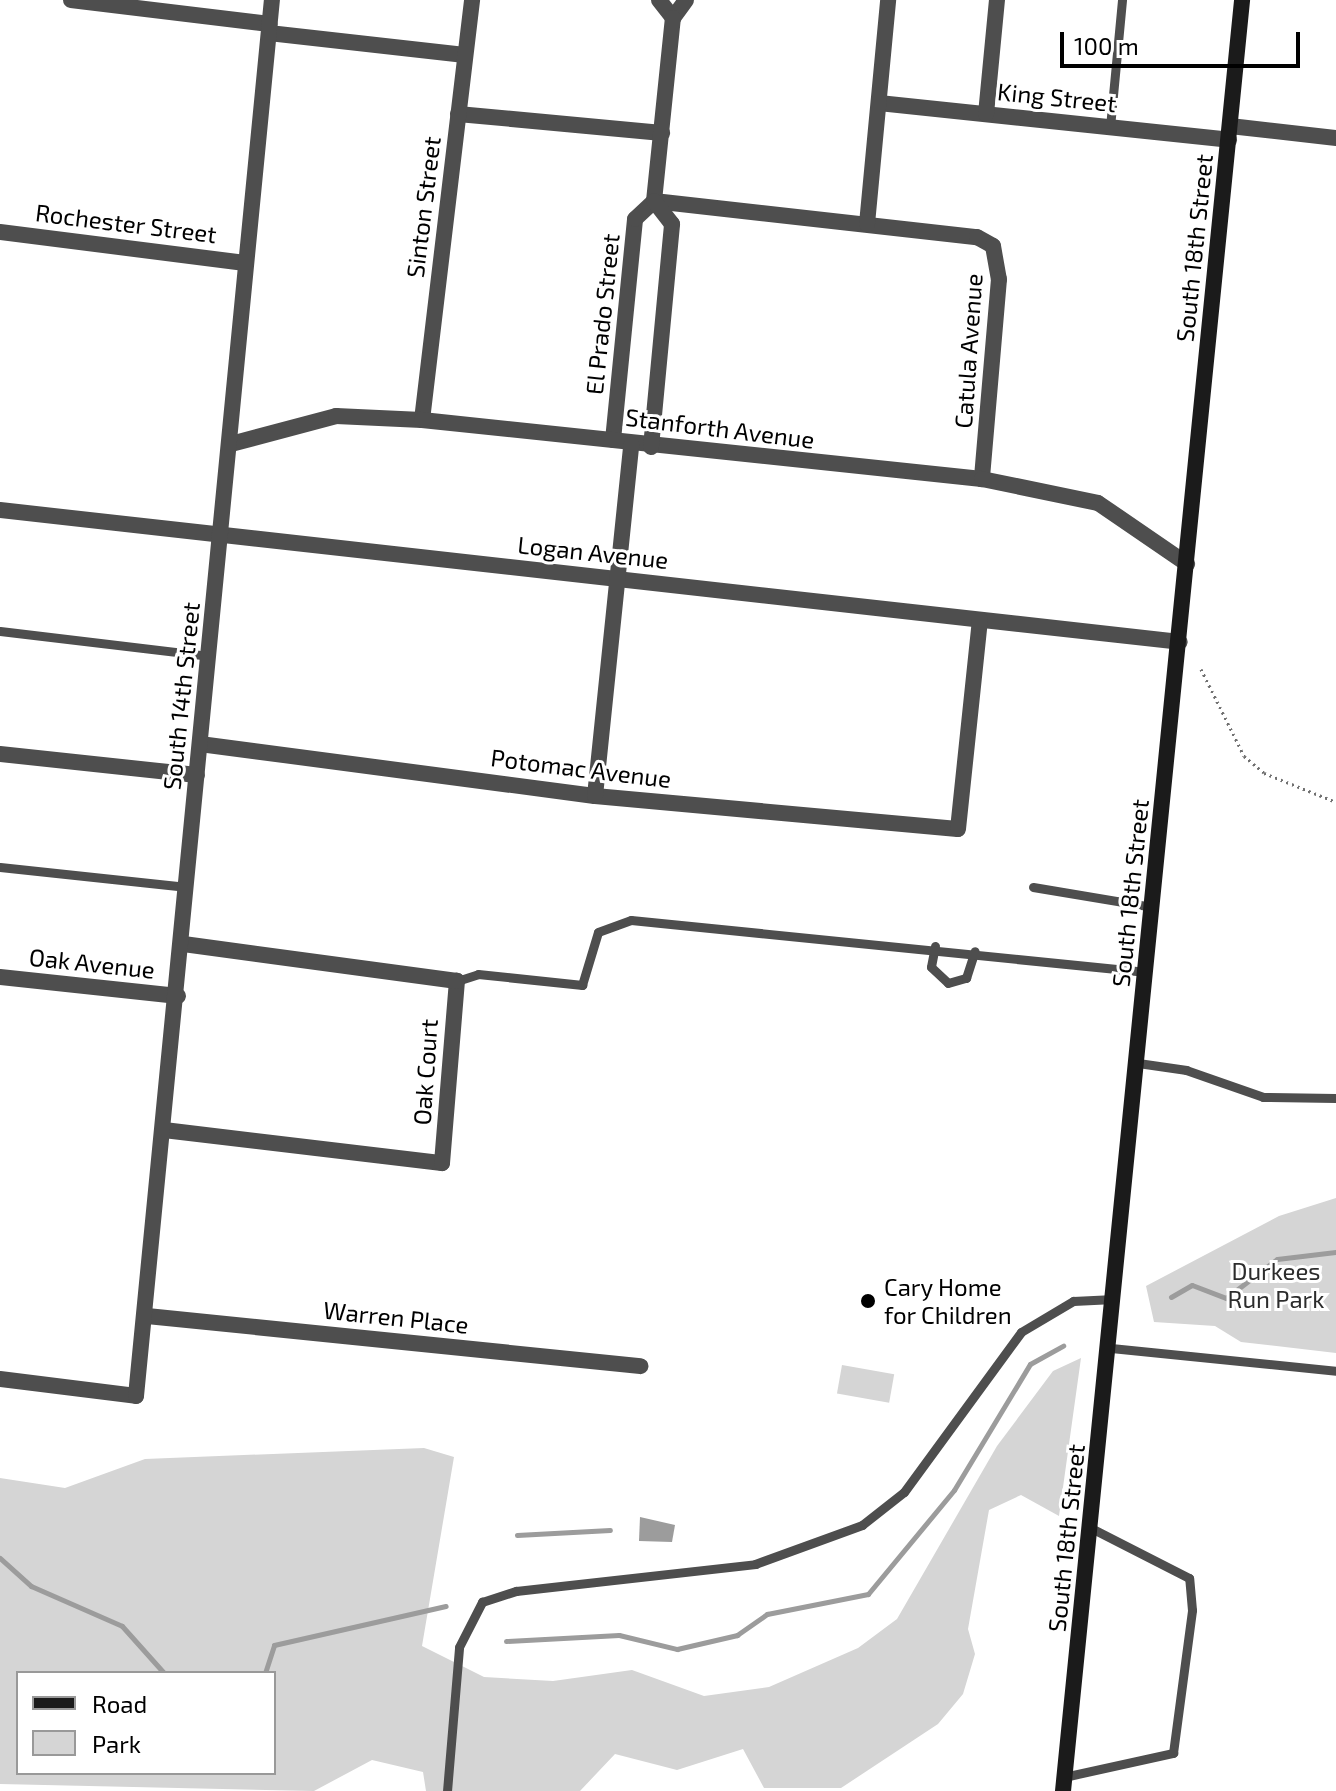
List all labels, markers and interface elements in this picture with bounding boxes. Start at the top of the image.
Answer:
scale bar [1064,16,1304,66]
text: 100 m [1074,31,1139,60]
street label: King Street [996,76,1118,118]
street label: Sinton Street [400,135,446,279]
street label: South 18th Street [1170,153,1218,343]
street label: Rochester Street [34,198,218,248]
street label: El Prado Street [579,232,625,396]
street label: Catula Avenue [948,272,988,430]
street label: Stanforth Avenue [624,402,816,454]
street label: Logan Avenue [516,530,670,574]
street label: South 14th Street [157,601,205,791]
street label: Potomac Avenue [489,743,673,793]
street label: South 18th Street [1106,798,1154,988]
street label: Oak Avenue [27,942,157,984]
street label: Oak Court [407,1018,443,1126]
park label: Durkees Run Park [1228,1257,1324,1313]
place label: Cary Home for Children [884,1273,1012,1329]
marker: Cary Home for Children [859,1292,877,1310]
street label: Warren Place [322,1295,470,1339]
street label: South 18th Street [1042,1443,1090,1633]
legend [16,1671,276,1775]
text: Road [92,1689,147,1718]
text: Park [92,1729,141,1758]

